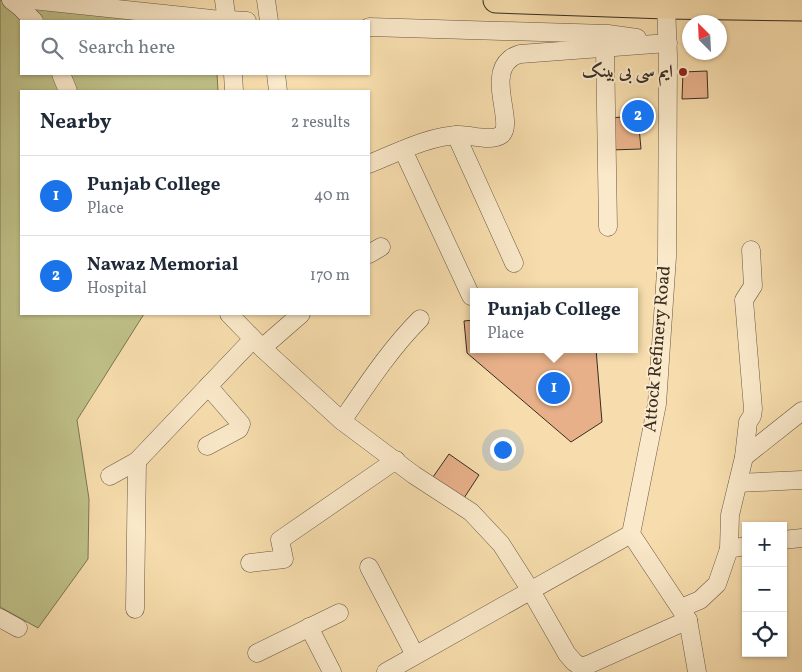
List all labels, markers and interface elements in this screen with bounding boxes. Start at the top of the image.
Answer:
north arrow [682,15,727,60]
search box [20,20,370,75]
icon: search [38,34,66,62]
text: Search here [78,35,175,61]
place label: ایم سی بی بینک [582,60,673,87]
marker: ایم سی بی بینک [677,66,689,78]
pin: 2 [622,97,654,135]
text: Nearby [40,108,111,137]
text: 2 results [291,112,350,134]
text: Punjab College [87,172,220,198]
text: 1 [53,185,59,207]
text: 40 m [314,185,350,207]
text: Place [87,198,124,220]
text: Nawaz Memorial [87,252,238,278]
text: 2 [52,265,60,287]
text: 170 m [310,265,350,287]
street label: Attock Refinery Road [638,265,678,433]
text: Hospital [87,278,147,300]
popup [470,288,638,353]
text: Punjab College [487,297,621,323]
text: Place [487,323,524,345]
pin: 1 [538,369,570,407]
your location [490,437,516,463]
map controls [742,522,787,657]
button: + [742,522,787,567]
button: − [742,567,787,612]
button: locate [742,612,787,657]

